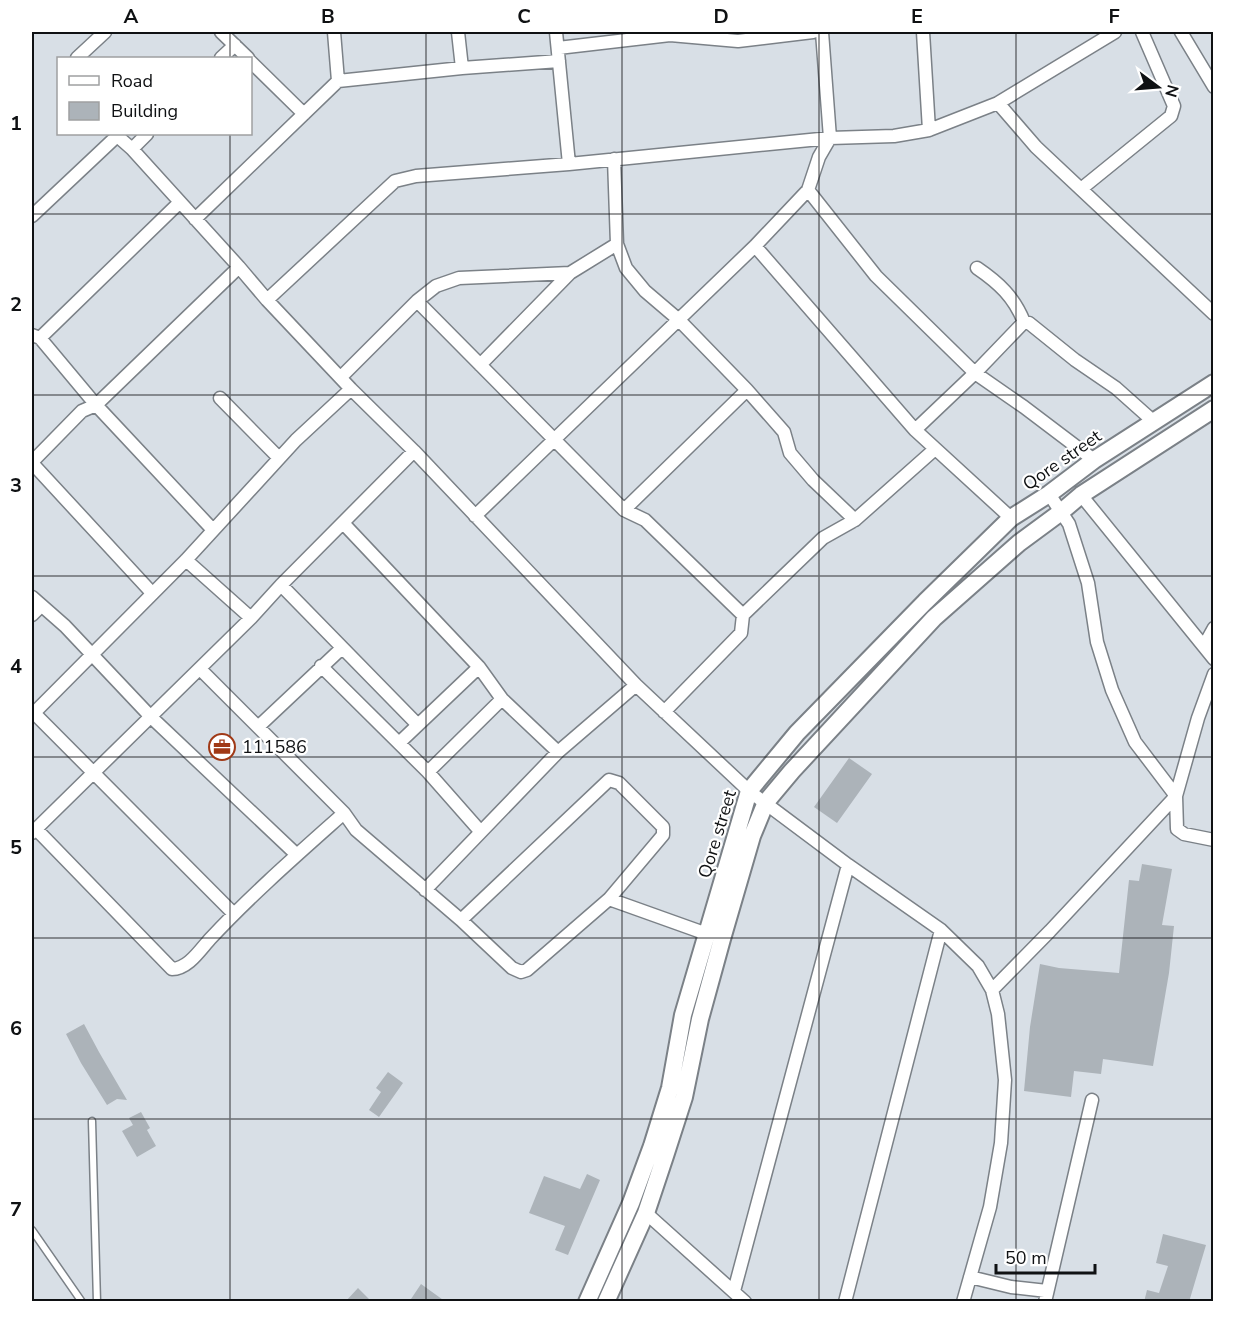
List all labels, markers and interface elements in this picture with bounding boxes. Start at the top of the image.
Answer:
text: A [124,3,139,30]
text: B [321,3,335,30]
text: C [517,3,531,30]
text: D [713,3,729,30]
text: E [911,3,923,30]
text: F [1108,3,1120,30]
legend [57,57,252,135]
north arrow [1128,57,1188,117]
text: Road [111,69,153,93]
text: N [1159,82,1184,100]
text: Building [111,99,178,123]
text: 1 [10,110,22,137]
text: 2 [10,291,22,318]
street label: Qore street [1018,424,1107,496]
text: 3 [10,472,22,499]
text: 4 [10,653,22,680]
office icon: 111586 [207,732,237,762]
place label: 111586 [242,735,307,759]
street label: Qore street [692,786,742,881]
text: 5 [10,834,22,861]
text: 6 [10,1015,22,1042]
text: 7 [10,1196,22,1223]
scale bar [996,1237,1095,1275]
text: 50 m [1005,1246,1047,1270]

